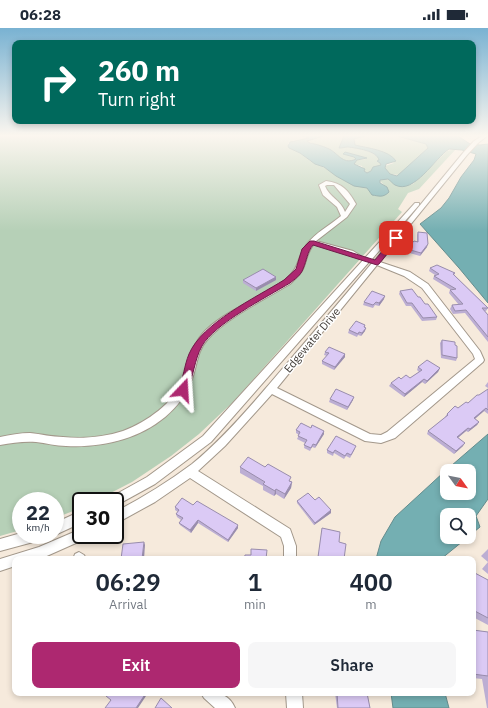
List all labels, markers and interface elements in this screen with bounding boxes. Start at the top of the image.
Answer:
text: 06:28 [20,5,61,24]
text: 260 m [98,52,180,89]
icon: right [32,56,84,108]
text: Turn right [98,88,176,111]
pin [379,221,413,255]
icon: arrive [385,227,407,249]
street label: Edgewater Drive [281,305,343,375]
position arrow [162,369,204,411]
north arrow [440,464,476,500]
map controls [440,464,476,544]
speed limit sign: 30 [72,492,124,544]
text: 22 [26,499,50,526]
button: search [440,508,476,544]
text: km/h [26,521,50,534]
text: 06:29 [95,566,161,598]
text: 1 [248,566,262,598]
text: 400 [349,566,393,598]
text: Arrival [109,596,147,613]
text: min [244,596,266,613]
text: m [365,596,377,613]
button: Exit [32,642,240,688]
button: Share [248,642,456,688]

